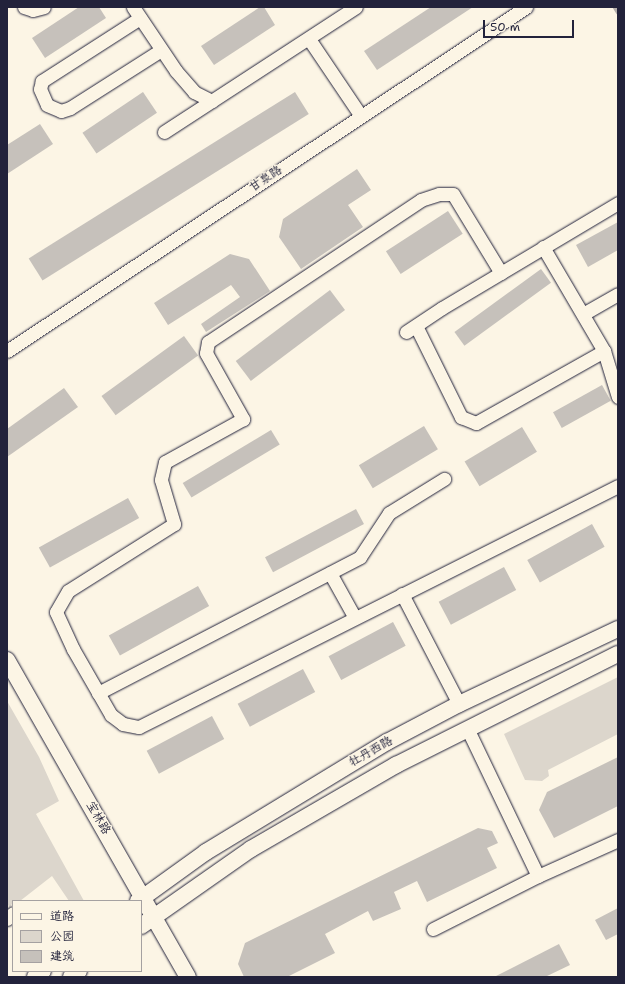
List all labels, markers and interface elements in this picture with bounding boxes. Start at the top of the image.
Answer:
scale bar [485,12,576,38]
text: 50 m [490,19,520,35]
street label: 甘泉路 [247,163,285,195]
street label: 牡丹西路 [347,734,395,770]
street label: 宝林路 [83,799,113,837]
legend [12,900,142,972]
text: 道路 [50,908,74,924]
text: 公园 [50,928,74,944]
text: 建筑 [50,948,74,964]

